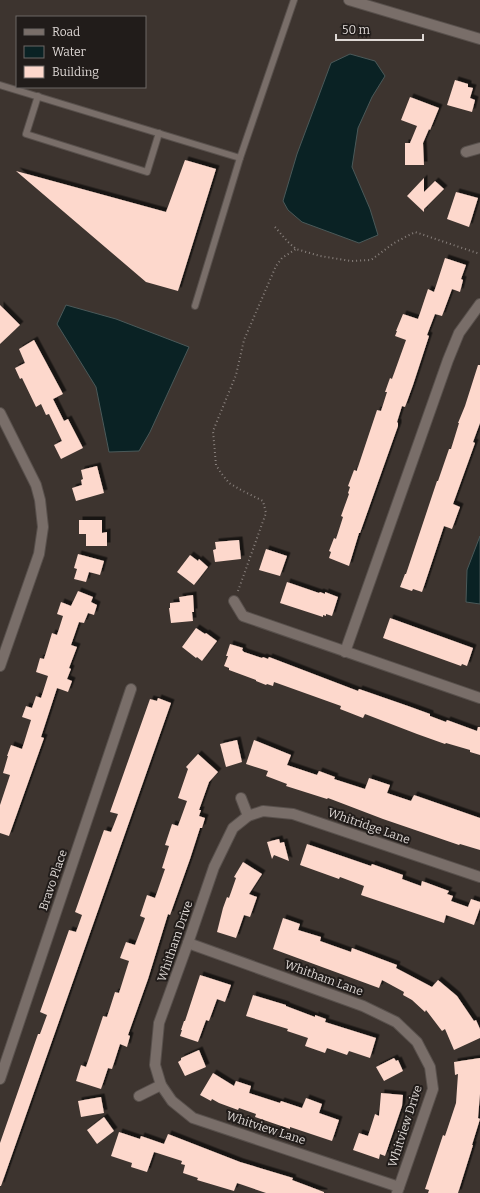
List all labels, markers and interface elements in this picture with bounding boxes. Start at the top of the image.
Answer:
legend [16,16,146,88]
scale bar [336,16,423,42]
text: 50 m [342,23,371,37]
text: Road [52,25,80,39]
text: Water [52,45,87,59]
text: Building [52,65,99,79]
street label: Whitridge Lane [326,805,412,847]
street label: Bravo Place [36,848,70,912]
street label: Whitham Drive [155,899,195,983]
street label: Whitham Lane [283,957,365,999]
street label: Whitview Drive [385,1083,425,1169]
street label: Whitview Lane [224,1109,308,1147]

